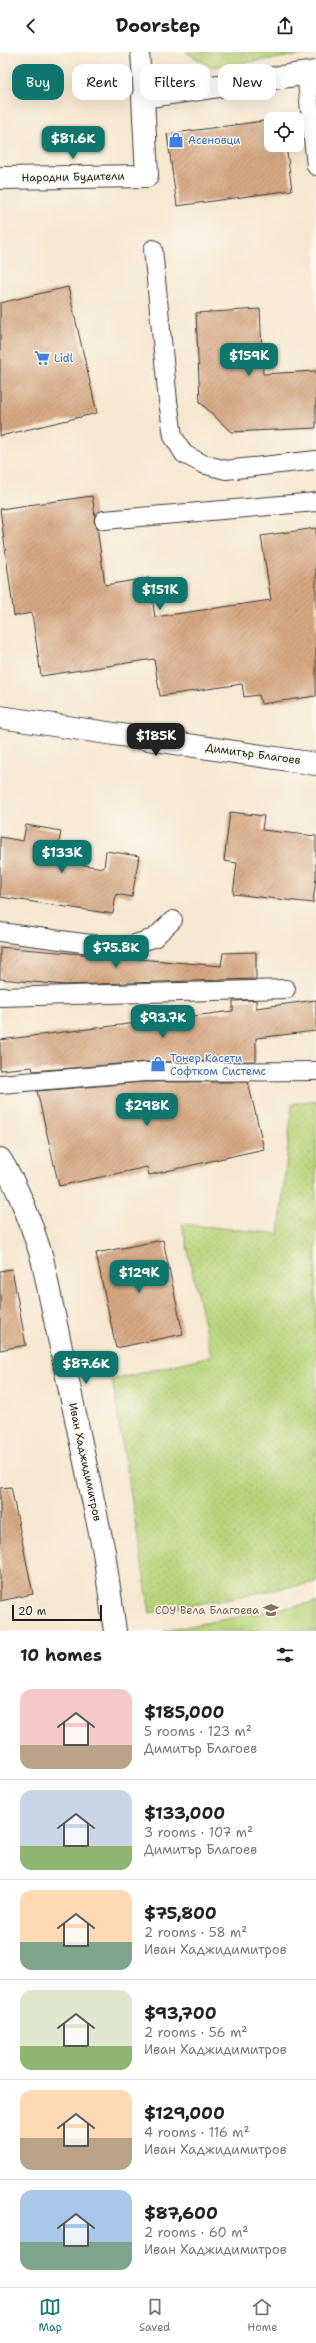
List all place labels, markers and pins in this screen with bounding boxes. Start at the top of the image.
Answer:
pin: $81.6K [40,126,106,160]
shop icon: Асеновци [167,131,185,149]
place label: Асеновци [188,133,241,148]
pin: $159K [221,343,277,377]
supermarket icon: Lidl [33,349,51,367]
place label: Lidl [54,351,74,366]
pin: $151K [132,577,188,611]
pin: $185K [128,723,184,757]
pin: $133K [34,840,90,874]
pin: $75.8K [83,935,149,969]
pin: $93.7K [130,1005,196,1039]
place label: Тонер Касети Софтком Системс [170,1051,267,1079]
shop icon: Тонер Касети Софтком Системс [149,1055,167,1073]
pin: $298K [119,1093,175,1127]
pin: $129K [111,1260,167,1294]
pin: $87.6K [53,1351,119,1385]
school or university icon: СОУ Вела Благоева [262,1601,280,1619]
place label: СОУ Вела Благоева [155,1603,259,1618]

